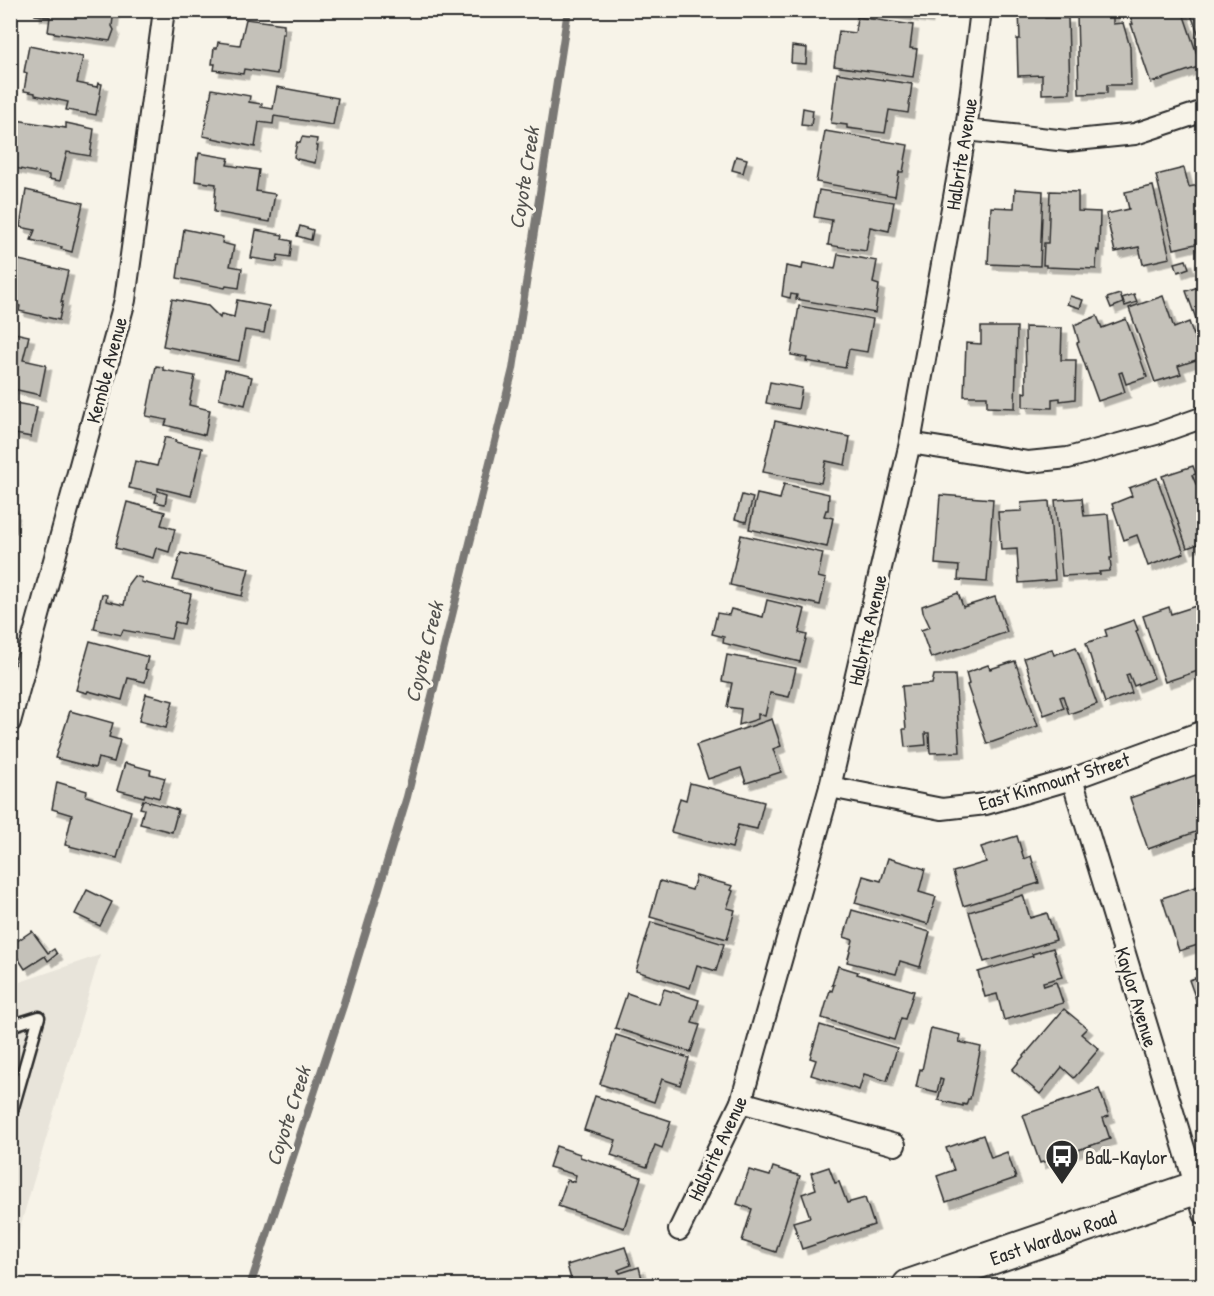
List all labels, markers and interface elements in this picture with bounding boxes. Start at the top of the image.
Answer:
street label: Halbrite Avenue [939,96,983,212]
water label: Coyote Creek [502,123,547,231]
street label: Kemble Avenue [79,314,133,426]
street label: Halbrite Avenue [841,572,893,688]
water label: Coyote Creek [398,596,451,705]
street label: East Kinmount Street [975,745,1134,817]
street label: Kaylor Avenue [1109,944,1165,1050]
water label: Coyote Creek [258,1060,318,1169]
street label: Halbrite Avenue [681,1091,753,1205]
bus stop icon: Ball-Kaylor [1044,1138,1080,1185]
place label: Ball-Kaylor [1085,1143,1168,1170]
street label: East Wardlow Road [986,1203,1120,1271]

